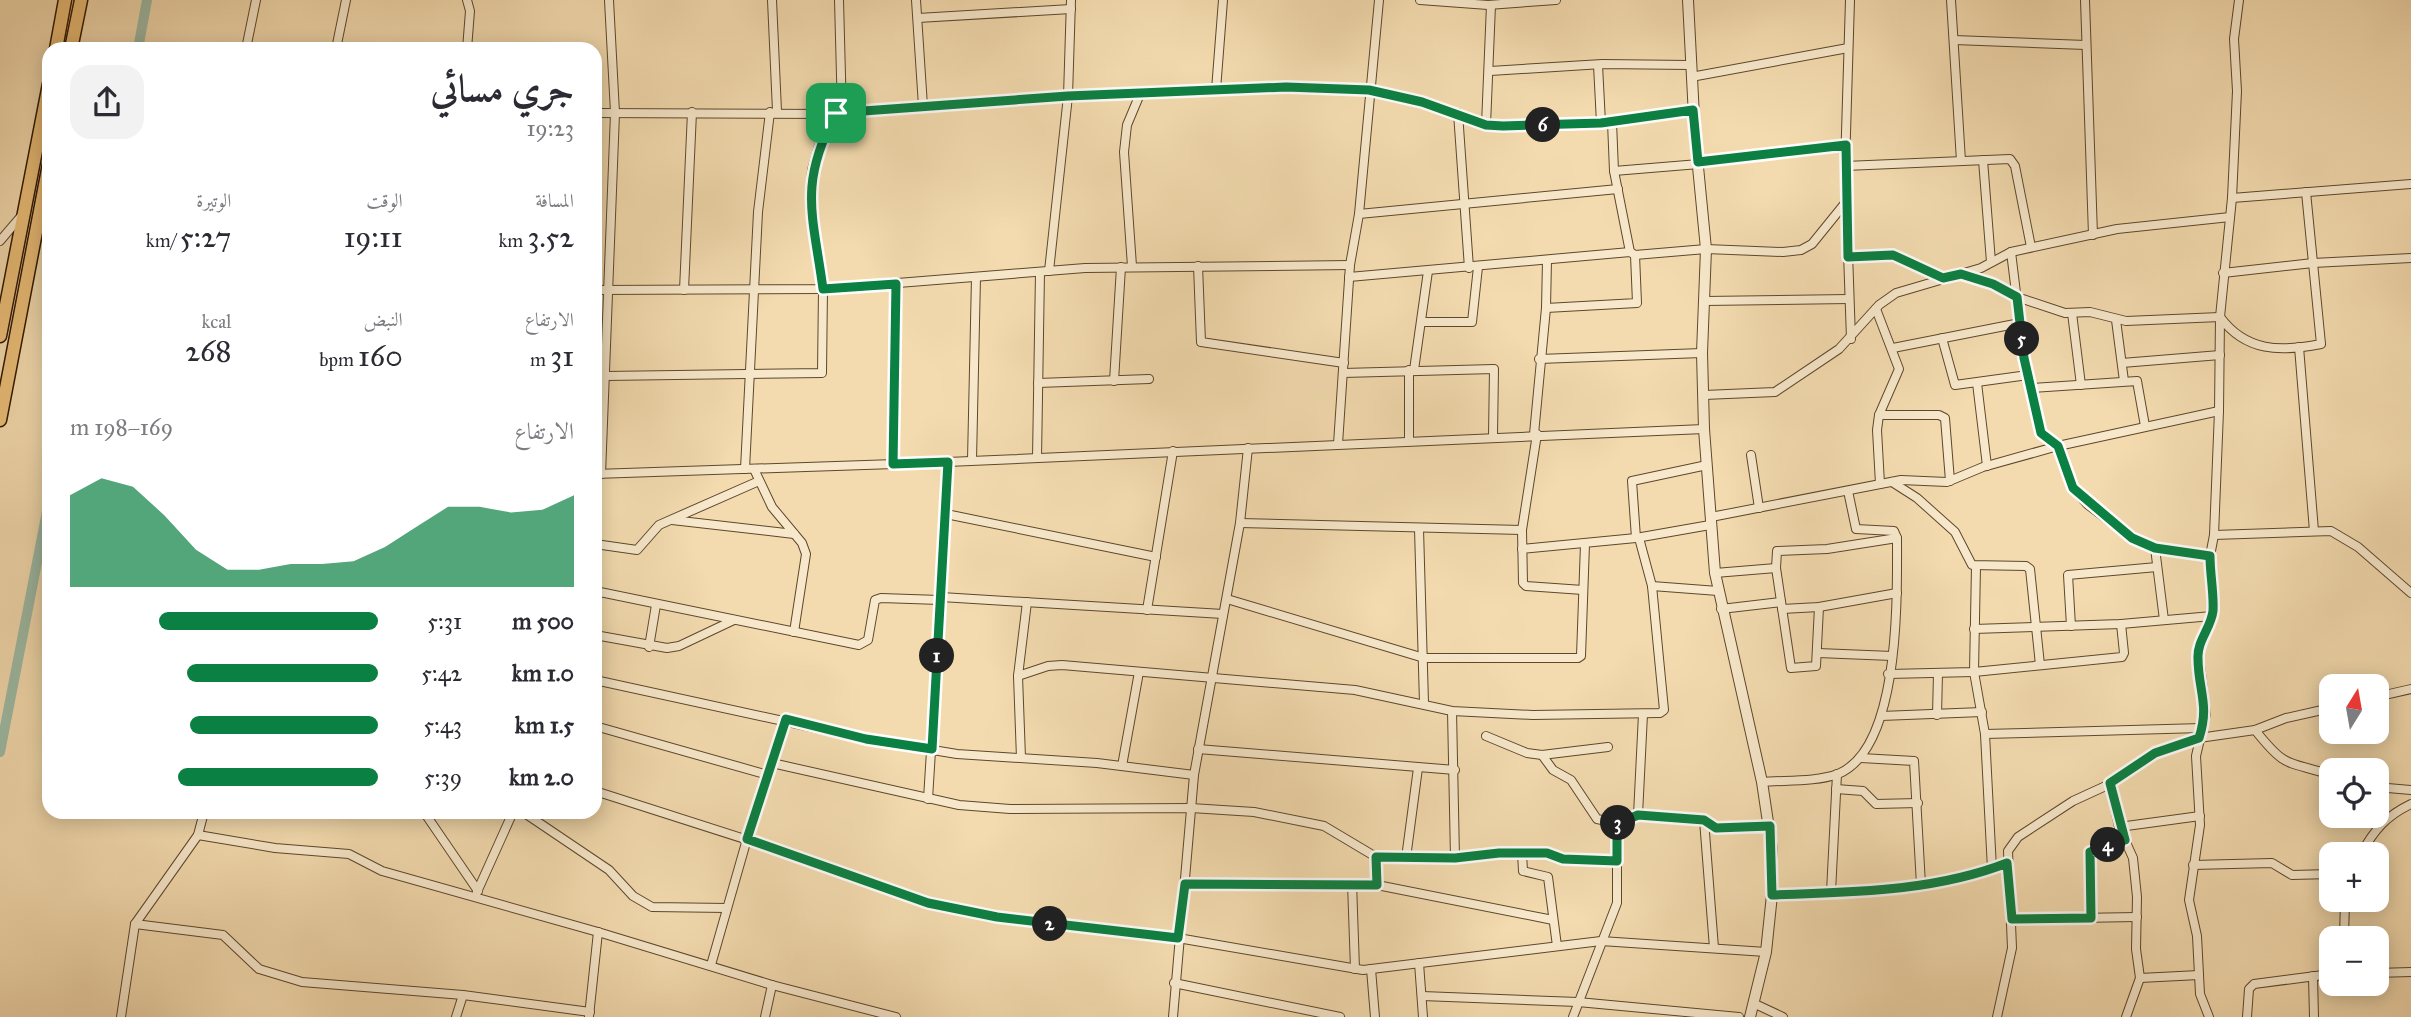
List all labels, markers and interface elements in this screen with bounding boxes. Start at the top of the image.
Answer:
button: share [70,65,144,139]
text: جري مسائي [430,65,574,111]
pin [806,83,866,143]
icon: arrive [817,94,855,132]
pin: 6 [1526,108,1560,142]
text: 6 [1538,113,1547,136]
text: 19:23 [526,114,574,142]
text: الوتيرة [196,189,231,212]
text: الوقت [366,189,403,212]
text: المسافة [535,189,574,212]
text: 5:27 [180,219,231,255]
text: 19:11 [344,219,403,255]
text: 3.52 [527,219,574,255]
text: /km [146,229,180,252]
text: km [499,229,527,252]
text: النبض [364,308,403,331]
text: الارتفاع [525,308,574,331]
text: kcal [201,310,231,333]
pin: 5 [2004,322,2039,356]
text: 5 [2017,327,2026,350]
text: 268 [185,333,231,369]
text: 160 [358,338,403,374]
text: 31 [550,338,574,374]
text: bpm [319,348,358,371]
text: m [530,348,550,371]
text: 169–198 m [70,413,173,441]
text: الارتفاع [514,417,574,445]
text: 5:31 [427,607,462,635]
text: 500 m [512,607,574,635]
pin: 1 [920,638,954,674]
text: 1 [933,644,940,667]
text: 5:42 [421,659,462,687]
text: 1.0 km [512,659,574,687]
north arrow [2319,674,2389,744]
map controls [2319,674,2389,996]
text: 5:43 [424,711,462,739]
text: 1.5 km [515,711,574,739]
button: locate [2319,758,2389,828]
text: 5:39 [424,763,462,791]
text: 2.0 km [509,763,574,791]
pin: 3 [1600,806,1636,840]
text: 3 [1614,811,1621,834]
pin: 4 [2090,828,2126,862]
text: 4 [2102,833,2113,856]
button: + [2319,842,2389,912]
pin: 2 [1032,906,1068,942]
text: 2 [1045,912,1054,935]
button: − [2319,926,2389,996]

